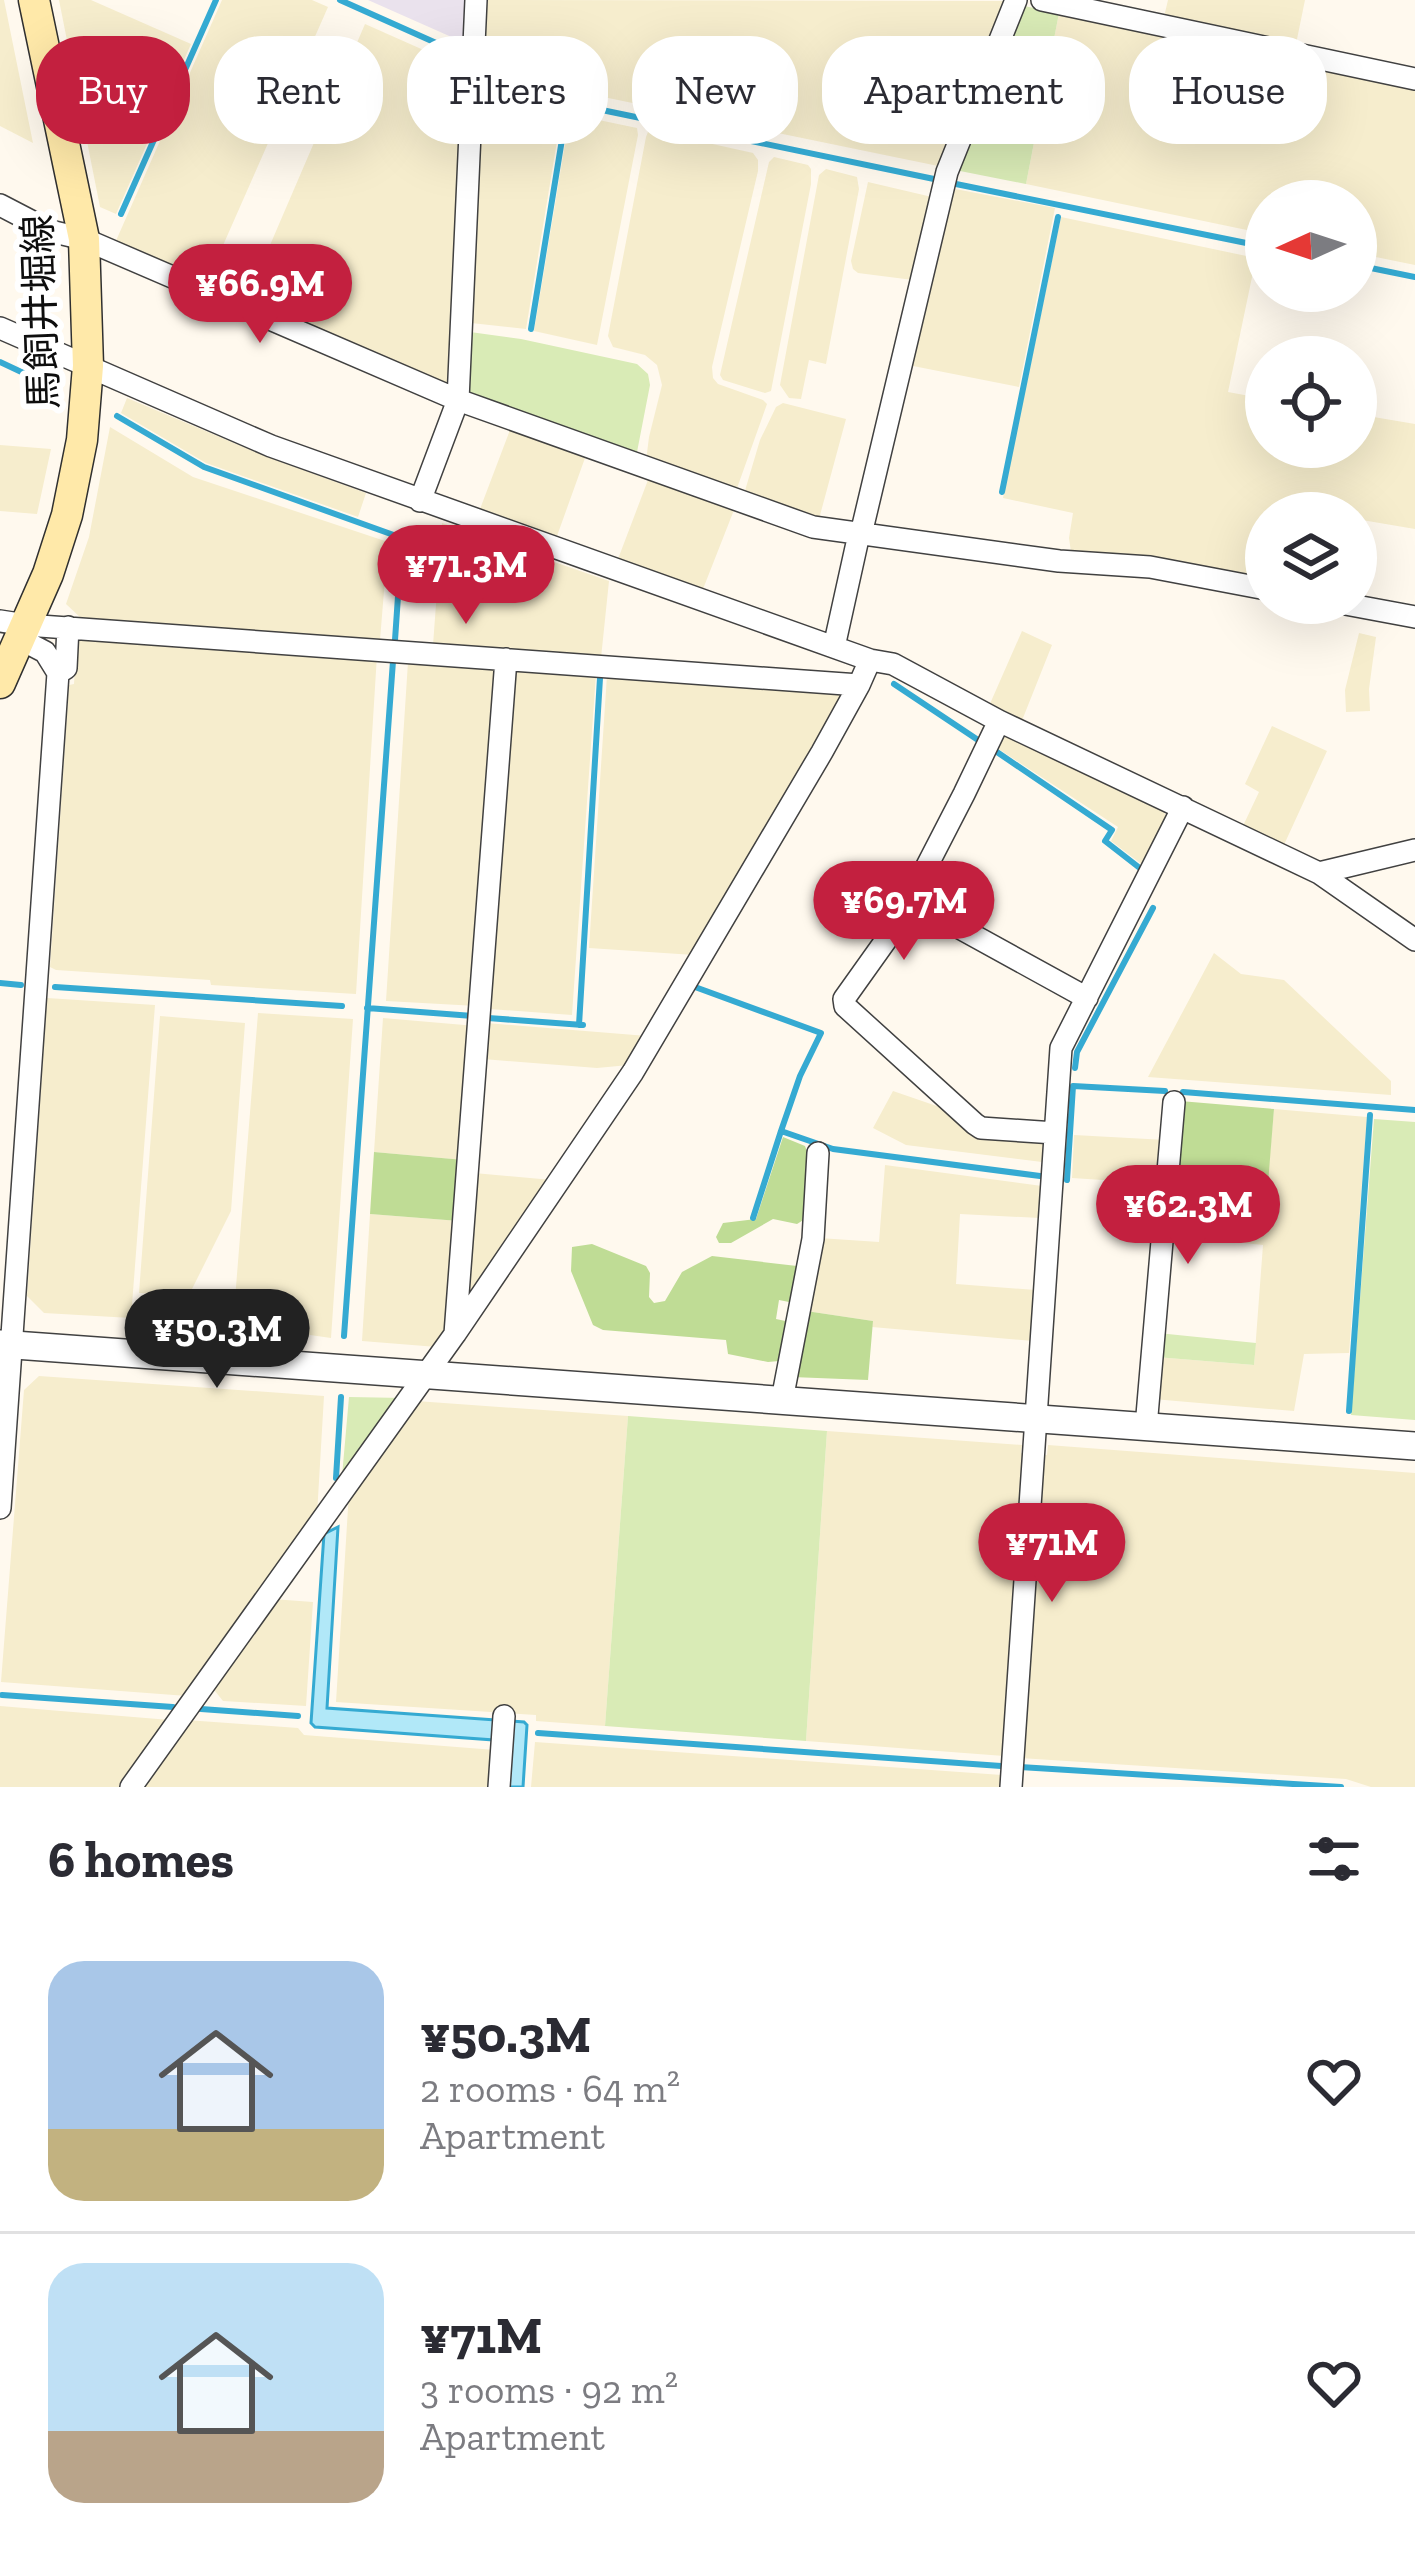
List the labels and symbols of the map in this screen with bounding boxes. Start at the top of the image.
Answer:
north arrow [1245,180,1377,312]
street label: 馬飼井堀線 [14,214,67,410]
pin: ¥66.9M [162,244,358,346]
pin: ¥71.3M [368,525,564,627]
pin: ¥69.7M [806,861,1002,963]
pin: ¥62.3M [1090,1165,1286,1267]
pin: ¥50.3M [119,1289,315,1391]
pin: ¥71M [981,1503,1123,1605]

